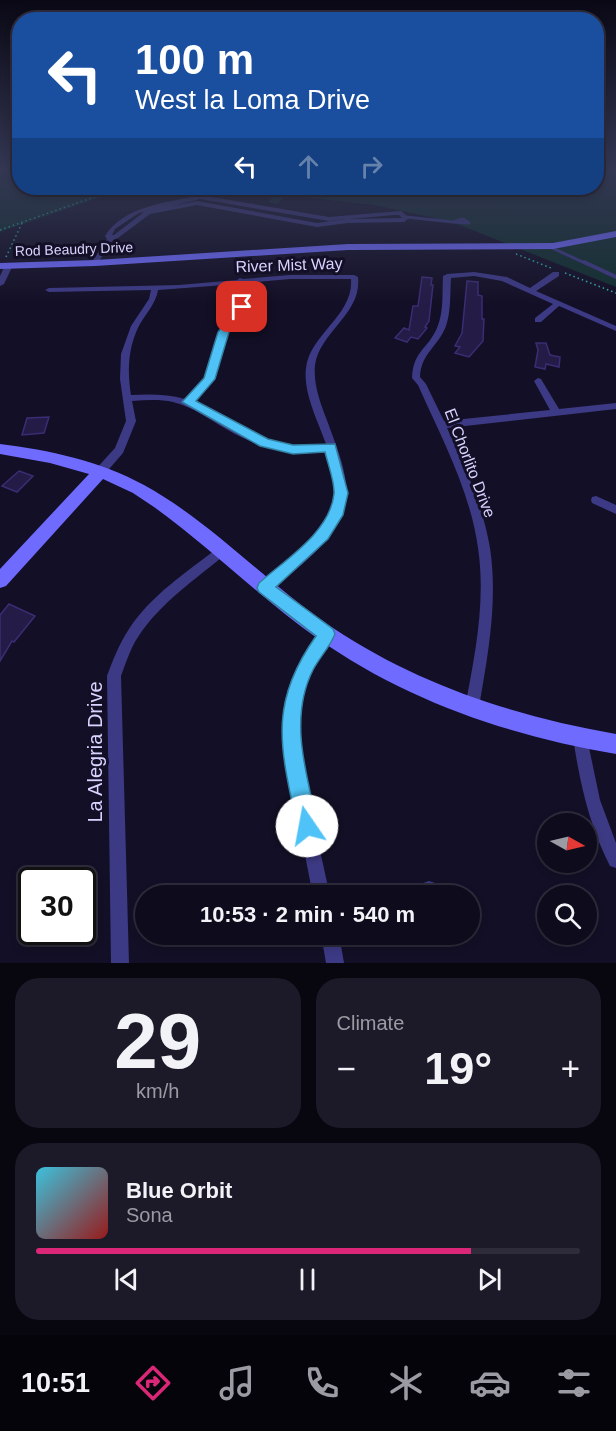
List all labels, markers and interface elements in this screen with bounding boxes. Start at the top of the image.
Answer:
icon: left [36,36,114,114]
text: 100 m [135,36,254,83]
text: West la Loma Drive [135,85,370,115]
icon: left [229,150,262,183]
icon: ahead [292,150,325,183]
icon: right [355,150,388,183]
street label: Rod Beaudry Drive [15,239,134,259]
street label: River Mist Way [235,255,343,275]
pin [216,281,267,332]
icon: arrive [225,290,258,323]
street label: El Chorlito Drive [441,406,499,520]
street label: La Alegria Drive [84,681,106,823]
position arrow [275,794,339,858]
north arrow [537,813,597,873]
map controls [537,813,597,945]
speed limit sign: 30 [18,867,96,945]
button: search [537,885,597,945]
text: 10:53 · 2 min · 540 m [200,902,415,927]
text: 29 [114,997,201,1085]
text: Climate [337,1012,404,1034]
text: 19° [424,1043,492,1094]
text: − [337,1050,356,1087]
text: + [561,1050,580,1087]
text: km/h [136,1080,179,1102]
text: Blue Orbit [126,1178,232,1203]
text: Sona [126,1204,173,1226]
icon: previous [110,1263,143,1296]
icon: pause [291,1263,324,1296]
icon: next [473,1263,506,1296]
icon: directions [132,1362,174,1404]
icon: music [216,1362,258,1404]
icon: phone [301,1362,343,1404]
icon: climate [385,1362,427,1404]
icon: car [469,1362,511,1404]
icon: filters [553,1362,595,1404]
text: 10:51 [21,1368,90,1398]

